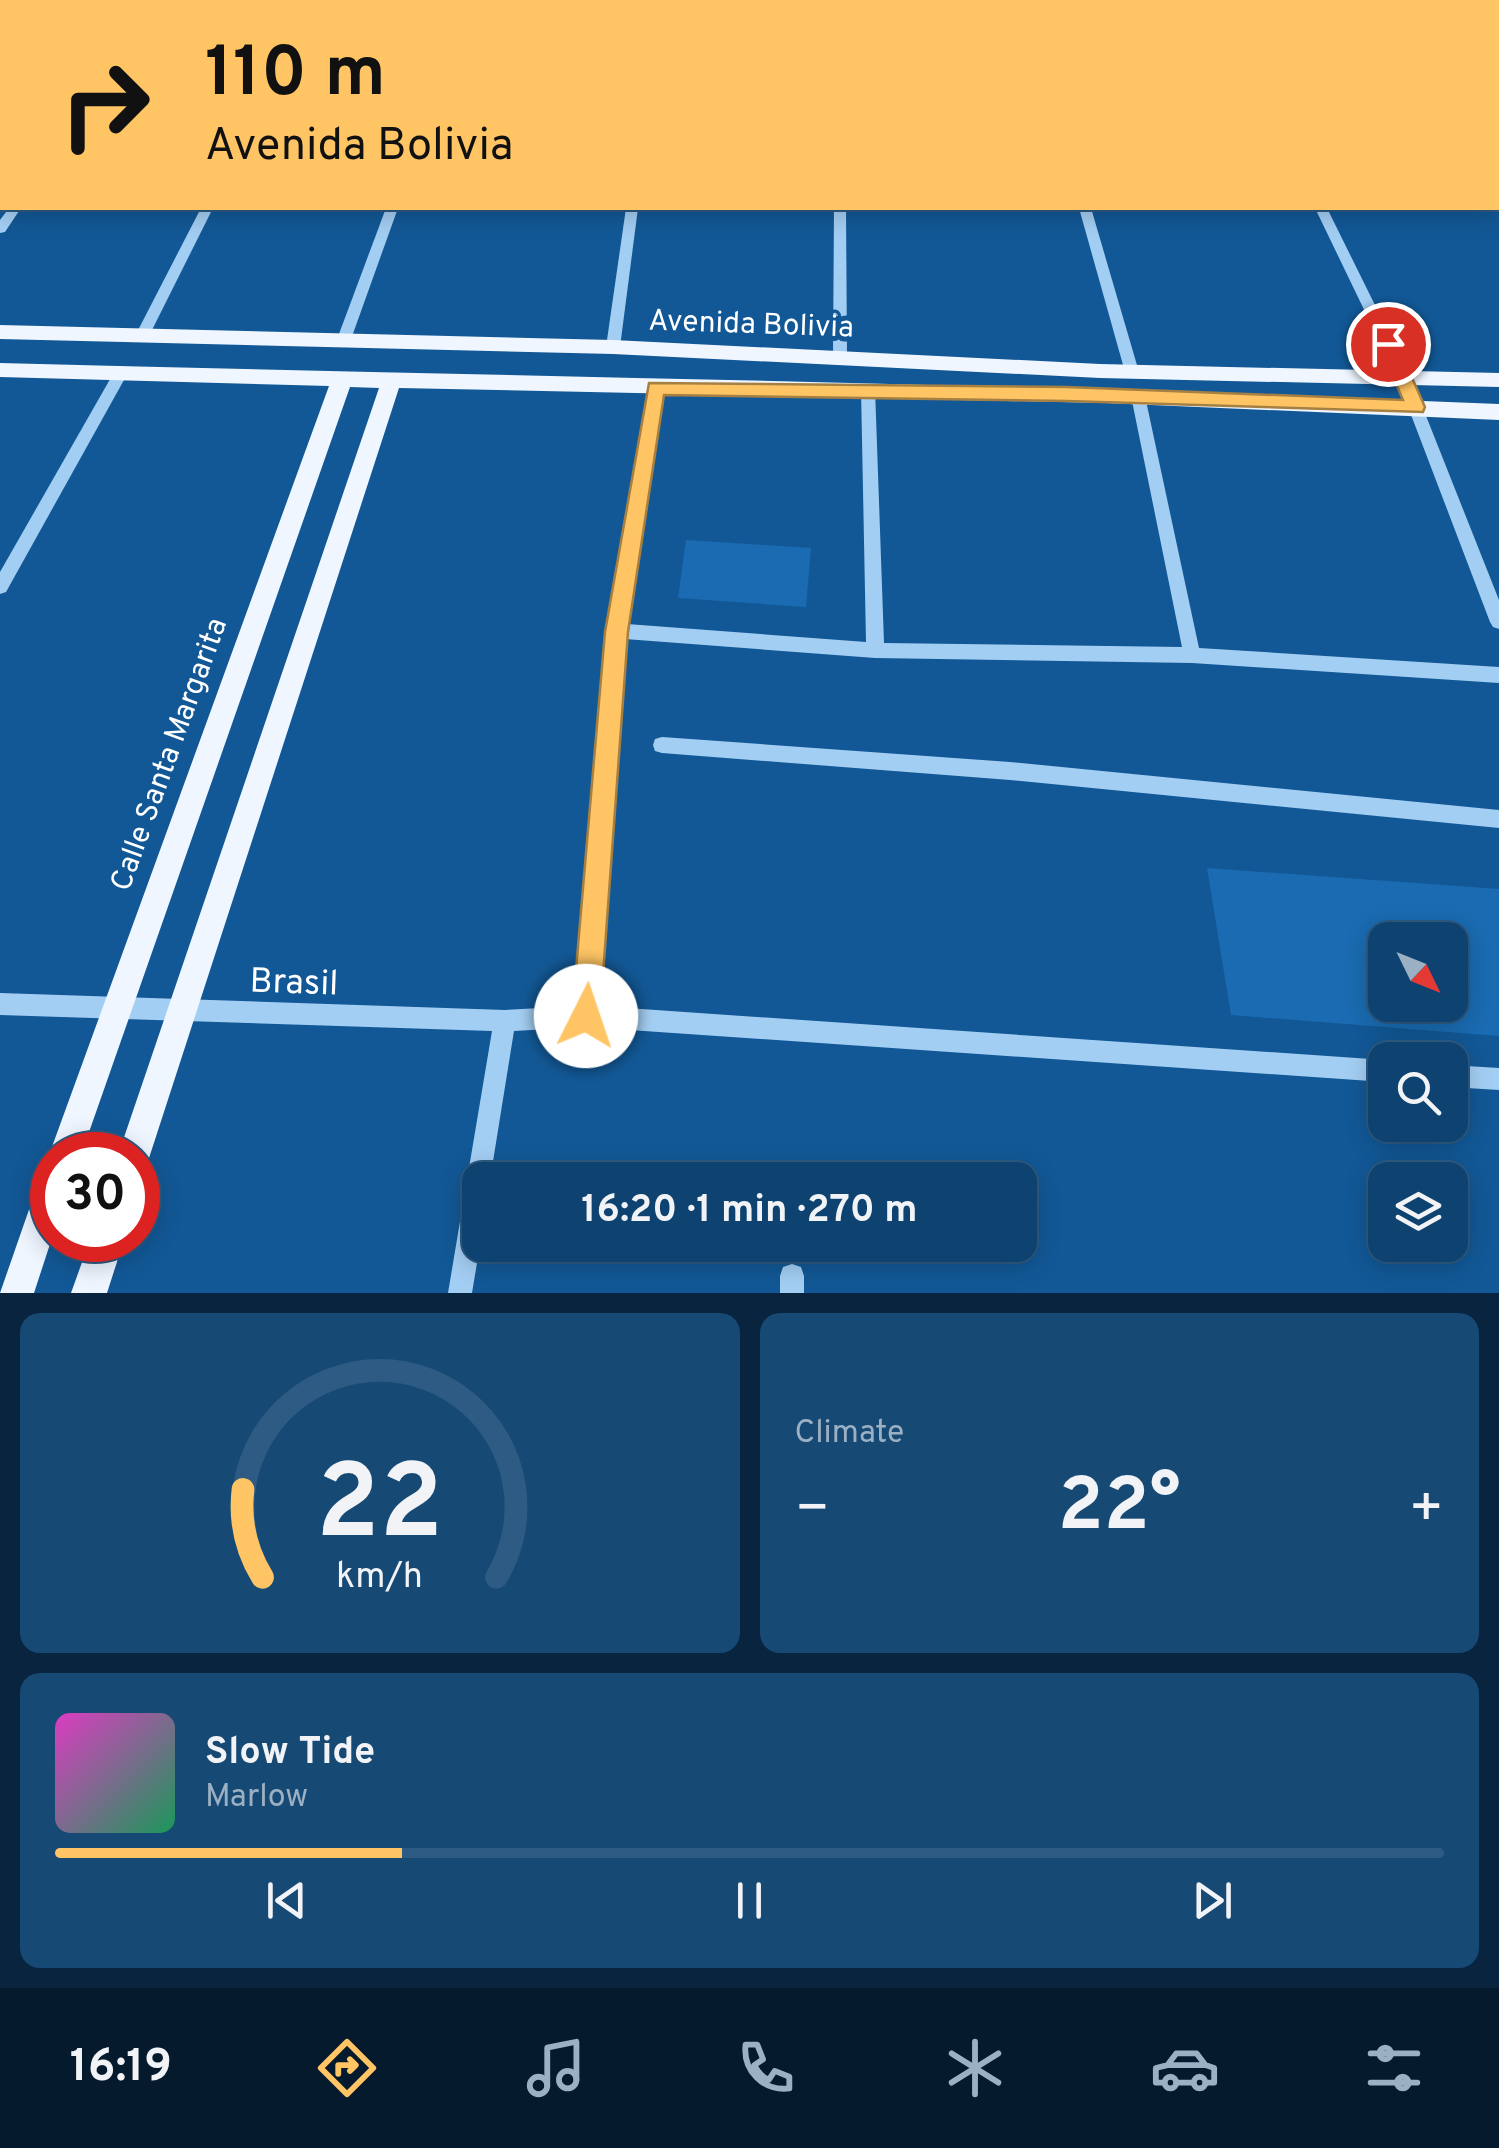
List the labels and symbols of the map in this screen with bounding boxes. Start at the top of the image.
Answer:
pin [1346,302,1431,387]
street label: Avenida Bolivia [648,303,854,348]
street label: Calle Santa Margarita [104,613,237,897]
north arrow [1368,922,1468,1022]
street label: Brasil [249,960,339,1008]
position arrow [534,964,638,1068]
speed limit sign: 30 [30,1132,160,1262]

